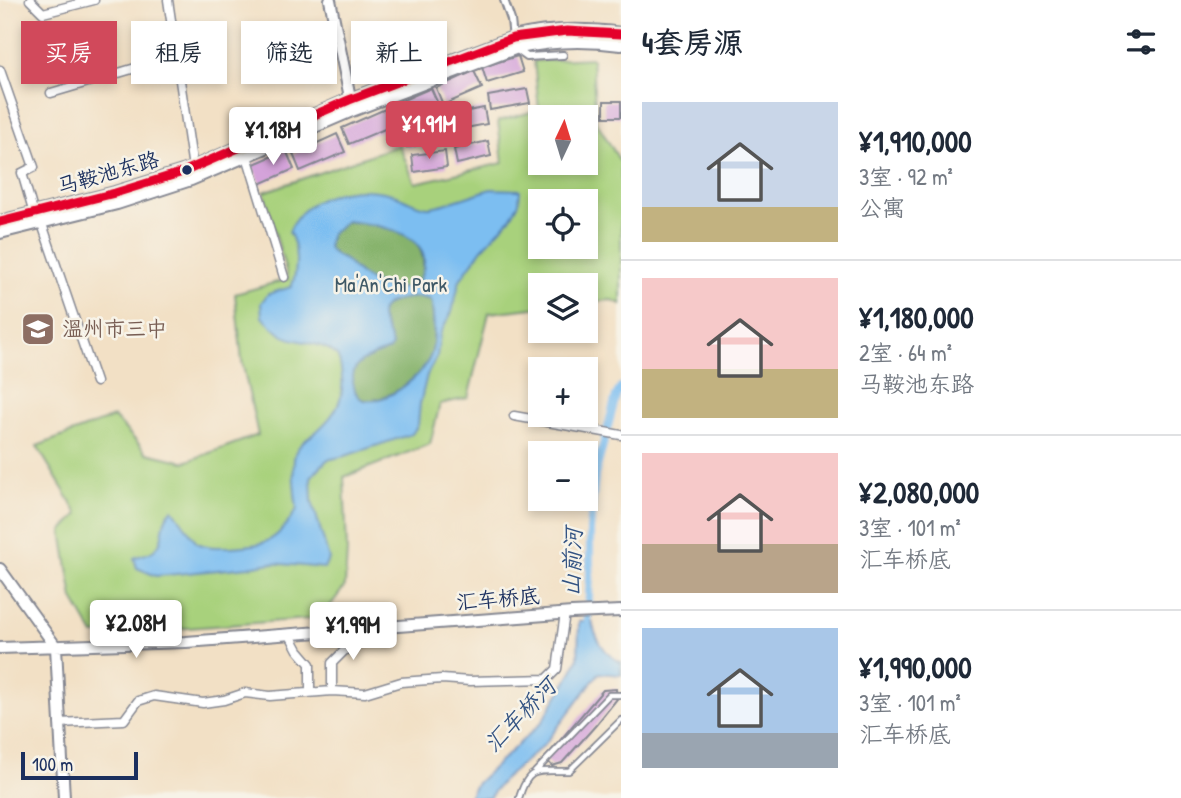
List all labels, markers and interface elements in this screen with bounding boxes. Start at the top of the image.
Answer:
chip: 买房 [21,21,117,84]
chip: 租房 [131,21,227,84]
chip: 筛选 [241,21,337,84]
chip: 新上 [351,21,447,84]
text: 4套房源 [642,22,743,62]
icon: filters [1122,23,1160,61]
pin: ¥1.91M [372,102,486,161]
north arrow [528,105,598,175]
map controls [528,105,598,511]
pin: ¥1.18M [216,108,330,167]
text: ¥1.91M [402,108,456,139]
text: ¥1.18M [245,114,301,145]
text: ¥1,910,000 [859,121,972,161]
icon: home [698,130,782,214]
street label: 马鞍池东路 [53,144,162,201]
text: 3室 · 92 m² [859,161,953,192]
unlabelled marker [180,163,194,177]
button: locate [528,189,598,259]
text: 公寓 [859,192,905,223]
park label: Ma'An'Chi Park [335,270,447,299]
button: layers [528,273,598,343]
text: ¥1,180,000 [859,297,974,337]
icon: home [698,306,782,390]
school or university icon: 温州市三中 [19,310,57,348]
place label: 温州市三中 [62,314,167,343]
text: 2室 · 64 m² [859,337,952,368]
button: + [528,357,598,427]
text: 马鞍池东路 [859,368,974,399]
button: − [528,441,598,511]
text: ¥2,080,000 [859,472,979,512]
icon: home [698,481,782,565]
text: 3室 · 101 m² [859,512,961,543]
water label: 山前河 [555,523,588,597]
text: 汇车桥底 [859,543,951,574]
street label: 汇车桥底 [455,580,541,617]
pin: ¥2.08M [79,600,193,660]
pin: ¥1.99M [296,602,410,662]
text: ¥2.08M [106,607,166,638]
text: ¥1.99M [326,609,380,640]
text: ¥1,990,000 [859,647,972,687]
icon: home [698,656,782,740]
water label: 汇车桥河 [477,668,566,759]
text: 3室 · 101 m² [859,687,961,718]
text: 汇车桥底 [859,718,951,749]
scale bar [21,749,138,781]
text: 100 m [32,751,73,777]

